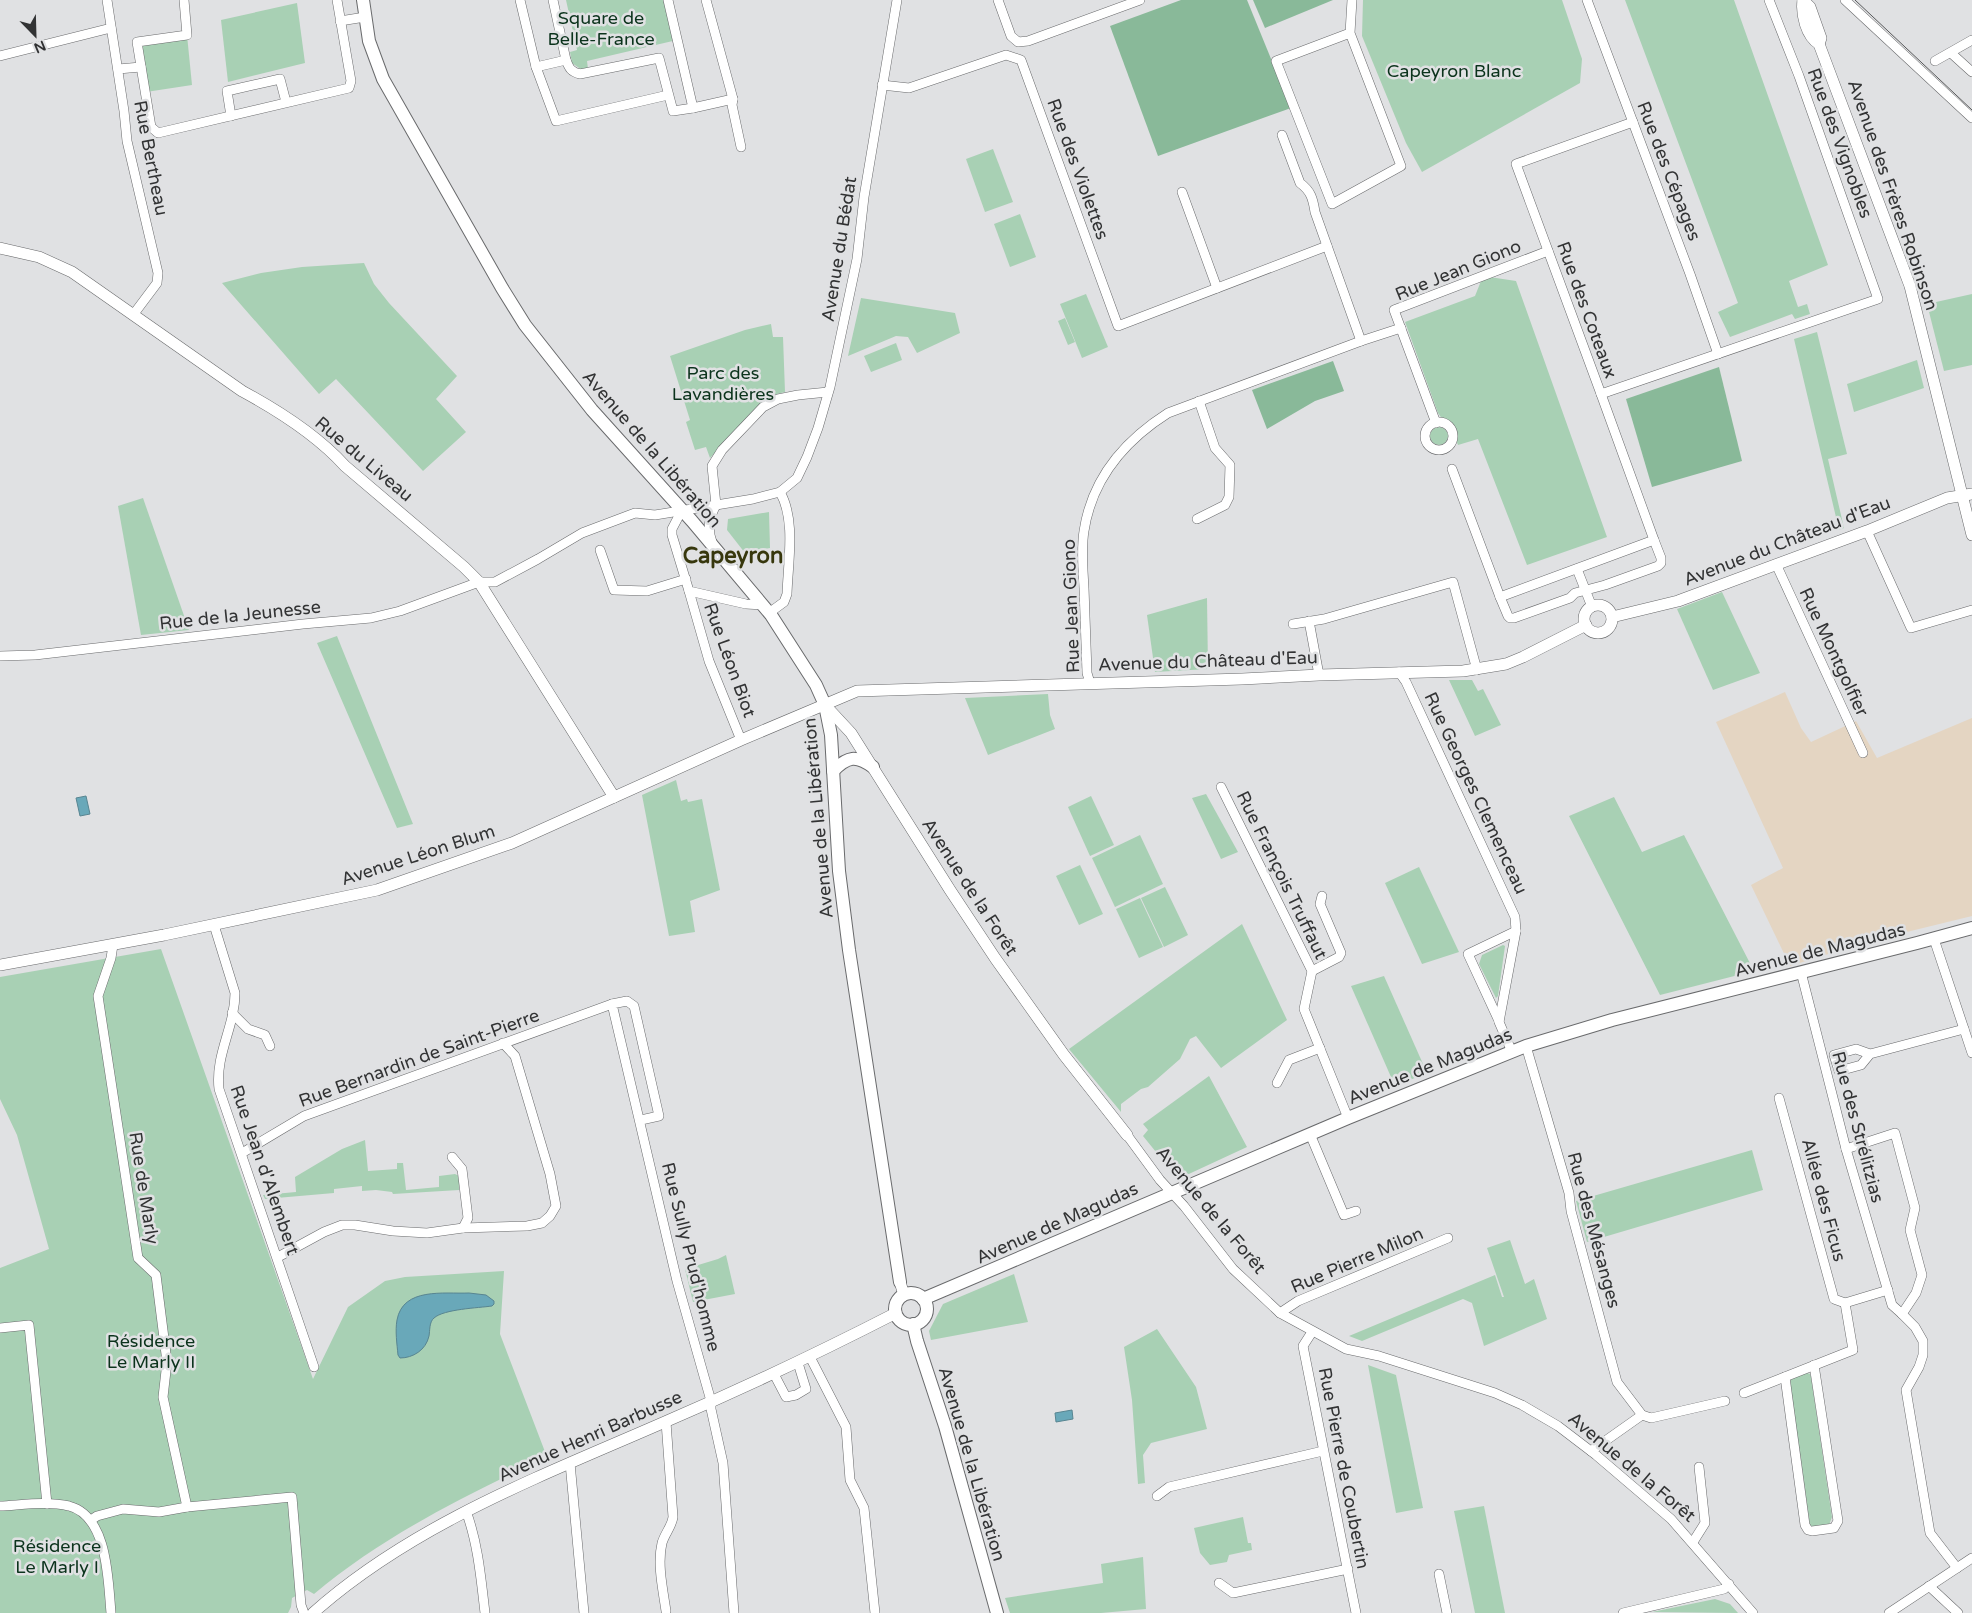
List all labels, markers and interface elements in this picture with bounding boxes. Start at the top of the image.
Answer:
park label: Square de Belle-France [547,7,655,50]
north arrow [10,10,60,60]
text: N [31,36,48,57]
park label: Capeyron Blanc [1387,60,1521,82]
street label: Rue des Vignobles [1803,65,1877,221]
street label: Avenue des Frères Robinson [1843,77,1943,313]
street label: Rue des Violettes [1042,96,1114,242]
street label: Rue Bertheau [129,98,173,218]
street label: Rue des Cépages [1632,98,1706,244]
street label: Avenue du Bédat [817,175,861,323]
street label: Rue Jean Giono [1392,235,1524,305]
street label: Rue des Coteaux [1552,239,1622,381]
park label: Parc des Lavandières [672,362,774,405]
street label: Avenue de la Libération [578,366,726,532]
street label: Rue du Liveau [311,412,417,506]
street label: Avenue du Château d'Eau [1680,491,1894,591]
street label: Rue Jean Giono [1058,539,1084,673]
district label: Capeyron [683,543,783,569]
street label: Rue Montgolfier [1795,584,1874,720]
street label: Rue de la Jeunesse [158,596,322,634]
street label: Rue Léon Biot [699,600,761,720]
street label: Avenue du Château d'Eau [1098,646,1318,676]
street label: Rue Georges Clemenceau [1419,688,1533,898]
street label: Avenue de la Libération [798,717,838,919]
street label: Rue François Truffaut [1232,787,1332,963]
street label: Avenue de la Forêt [917,814,1023,960]
street label: Avenue Léon Blum [338,820,498,890]
street label: Avenue de Magudas [1732,918,1908,982]
street label: Rue Bernardin de Saint-Pierre [296,1004,542,1112]
street label: Avenue de Magudas [1345,1023,1515,1109]
street label: Rue des Strélitzias [1827,1049,1889,1205]
street label: Rue Jean d'Alembert [226,1082,304,1258]
street label: Rue de Marly [124,1130,164,1246]
street label: Allée des Ficus [1797,1136,1851,1264]
street label: Avenue de la Forêt [1151,1142,1271,1278]
street label: Rue des Mésanges [1563,1150,1625,1310]
street label: Rue Sully Prud'homme [657,1160,725,1354]
street label: Avenue de Magudas [972,1177,1142,1269]
street label: Rue Pierre Milon [1287,1222,1427,1298]
park label: Résidence Le Marly II [107,1330,195,1373]
street label: Avenue de la Libération [934,1364,1010,1564]
street label: Rue Pierre de Coubertin [1314,1365,1374,1571]
street label: Avenue Henri Barbusse [495,1385,685,1487]
street label: Avenue de la Forêt [1564,1407,1700,1527]
park label: Résidence Le Marly I [13,1535,101,1578]

